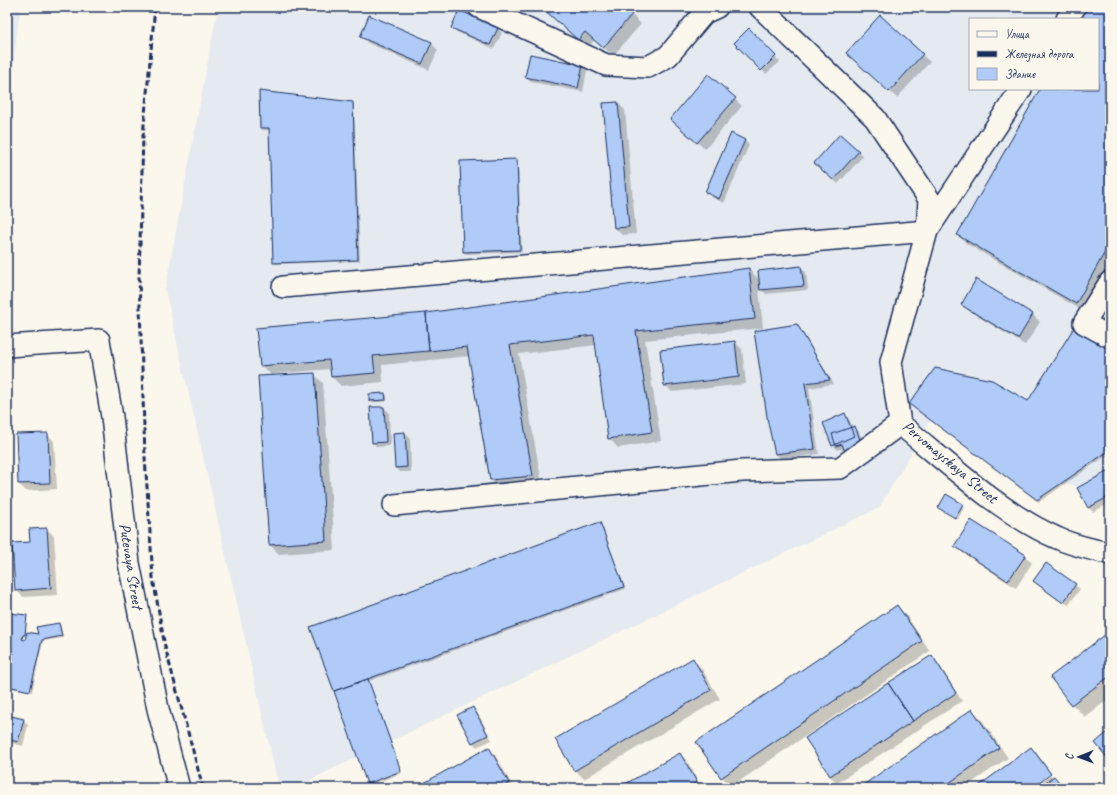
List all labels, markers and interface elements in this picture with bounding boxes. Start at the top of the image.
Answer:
legend [969,18,1099,90]
text: Улица [1005,26,1030,42]
text: Железная дорога [1005,46,1074,62]
text: Здание [1005,66,1036,82]
street label: Pervomayskaya Street [898,416,1003,509]
street label: Putevaya Street [114,522,148,613]
north arrow [1059,737,1099,777]
text: С [1062,753,1076,760]

